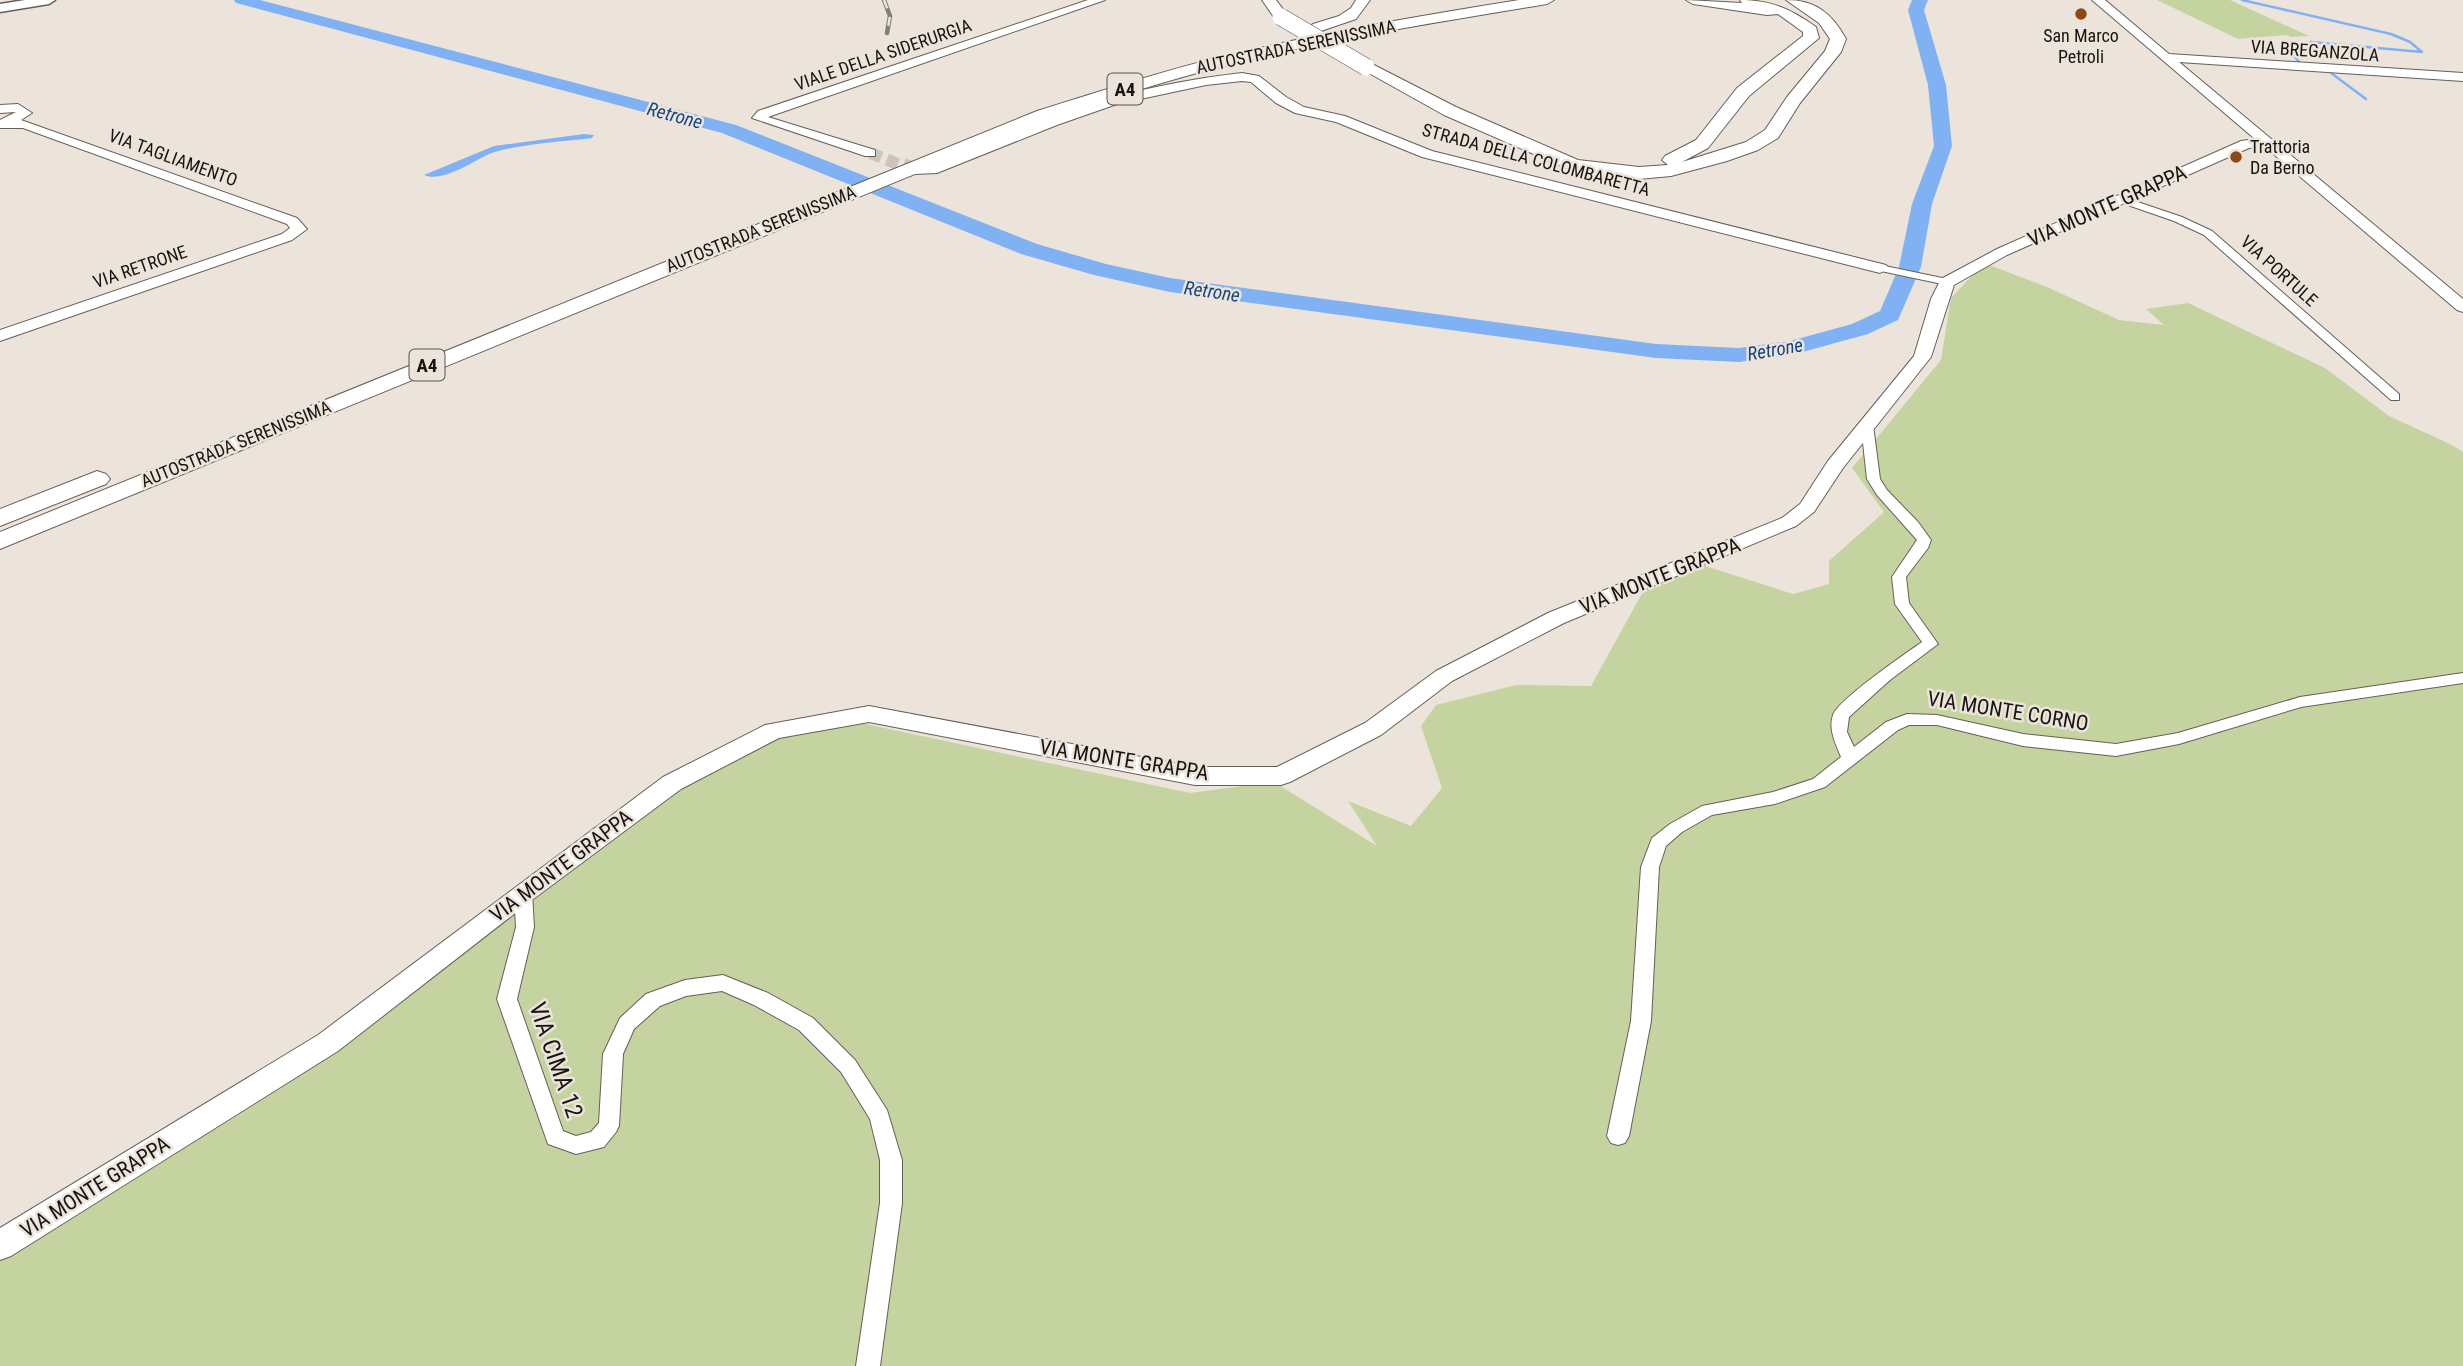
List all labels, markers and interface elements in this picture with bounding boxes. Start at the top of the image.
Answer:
marker: San Marco Petroli [2073,6,2089,22]
street label: VIALE DELLA SIDERURGIA [792,14,975,95]
street label: AUTOSTRADA SERENISSIMA [1194,15,1398,78]
place label: San Marco Petroli [2043,25,2119,67]
street label: VIA BREGANZOLA [2250,36,2381,66]
road number: A4 [1108,74,1142,104]
water label: Retrone [645,97,705,134]
street label: STRADA DELLA COLOMBARETTA [1420,119,1653,200]
street label: VIA TAGLIAMENTO [106,124,240,191]
place label: Trattoria Da Berno [2250,136,2315,178]
marker: Trattoria Da Berno [2228,149,2244,165]
street label: VIA MONTE GRAPPA [2024,160,2190,252]
street label: AUTOSTRADA SERENISSIMA [663,181,860,276]
street label: VIA PORTULE [2237,231,2322,311]
street label: VIA RETRONE [90,241,190,292]
water label: Retrone [1183,276,1241,307]
water label: Retrone [1745,333,1805,366]
road number: A4 [410,350,444,380]
street label: AUTOSTRADA SERENISSIMA [138,396,335,491]
street label: VIA MONTE GRAPPA [1576,533,1744,619]
street label: VIA MONTE CORNO [1926,686,2090,736]
street label: VIA MONTE GRAPPA [1038,735,1210,785]
street label: VIA MONTE GRAPPA [485,805,637,927]
street label: VIA CIMA 12 [523,999,589,1121]
street label: VIA MONTE GRAPPA [16,1131,174,1243]

